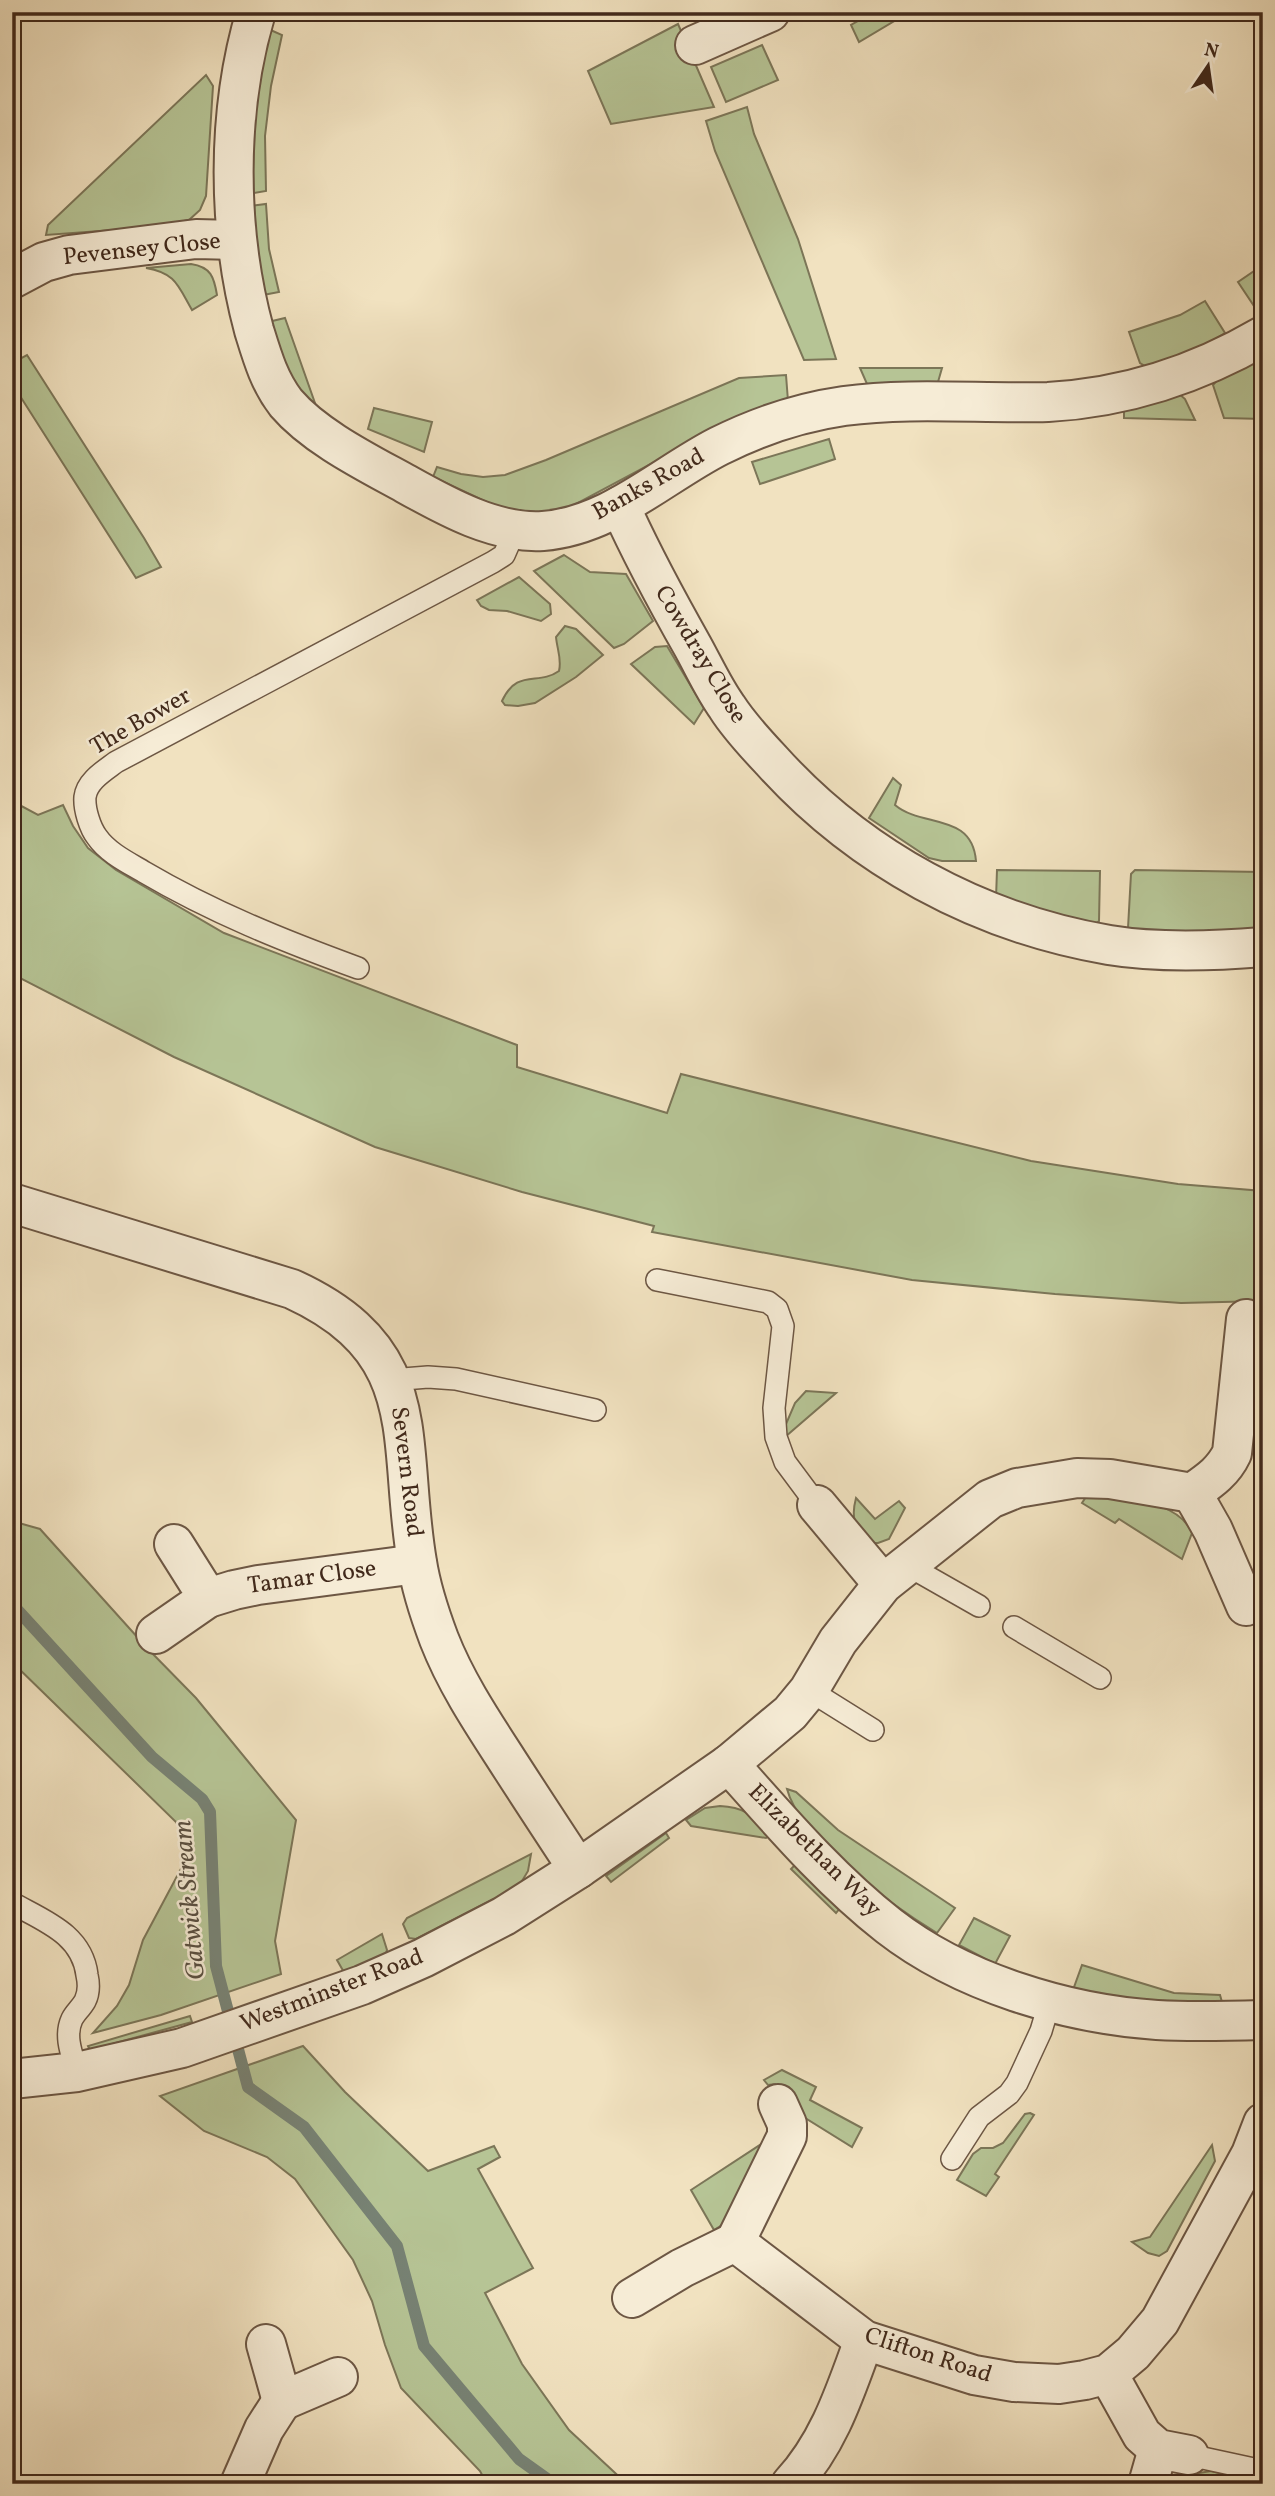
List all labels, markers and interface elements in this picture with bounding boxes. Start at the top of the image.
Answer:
north arrow [1174,32,1244,102]
text: N [1202,37,1221,66]
street label: Pevensey Close [61,225,223,275]
street label: Banks Road [587,440,711,530]
street label: Cowdray Close [645,580,755,730]
street label: The Bower [84,679,198,765]
street label: Severn Road [381,1405,431,1539]
street label: Tamar Close [245,1552,379,1604]
street label: Elizabethan Way [739,1776,889,1926]
water label: Gatwick Stream [165,1819,215,1981]
street label: Westminster Road [235,1940,429,2042]
street label: Clifton Road [860,2319,996,2393]

